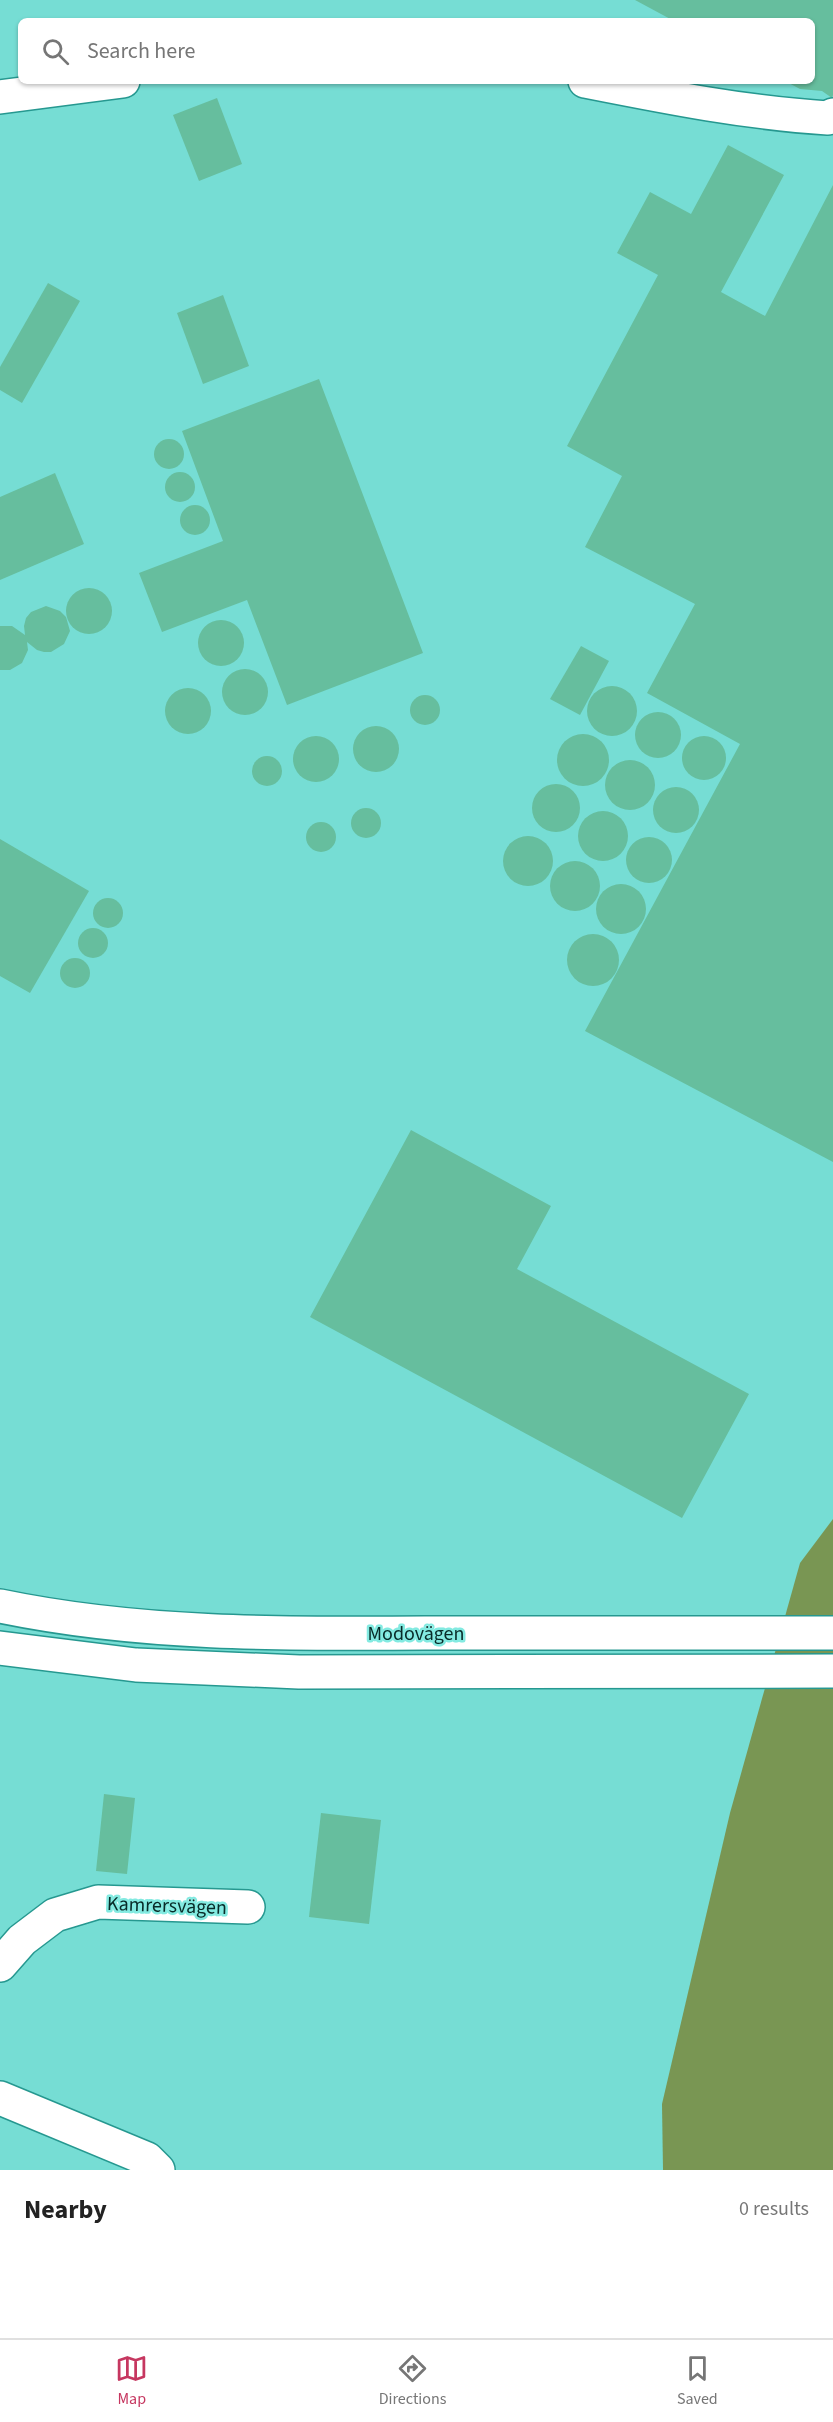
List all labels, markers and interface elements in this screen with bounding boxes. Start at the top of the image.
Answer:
search box [18,18,815,84]
icon: search [39,35,72,68]
text: Search here [87,35,195,67]
street label: Modovägen [368,1620,464,1648]
street label: Kamrersvägen [107,1890,227,1922]
text: Nearby [24,2191,107,2228]
text: 0 results [739,2195,809,2223]
tab: Map [115,2352,148,2410]
tab: Directions [379,2352,446,2410]
tab: Saved [677,2352,718,2410]

